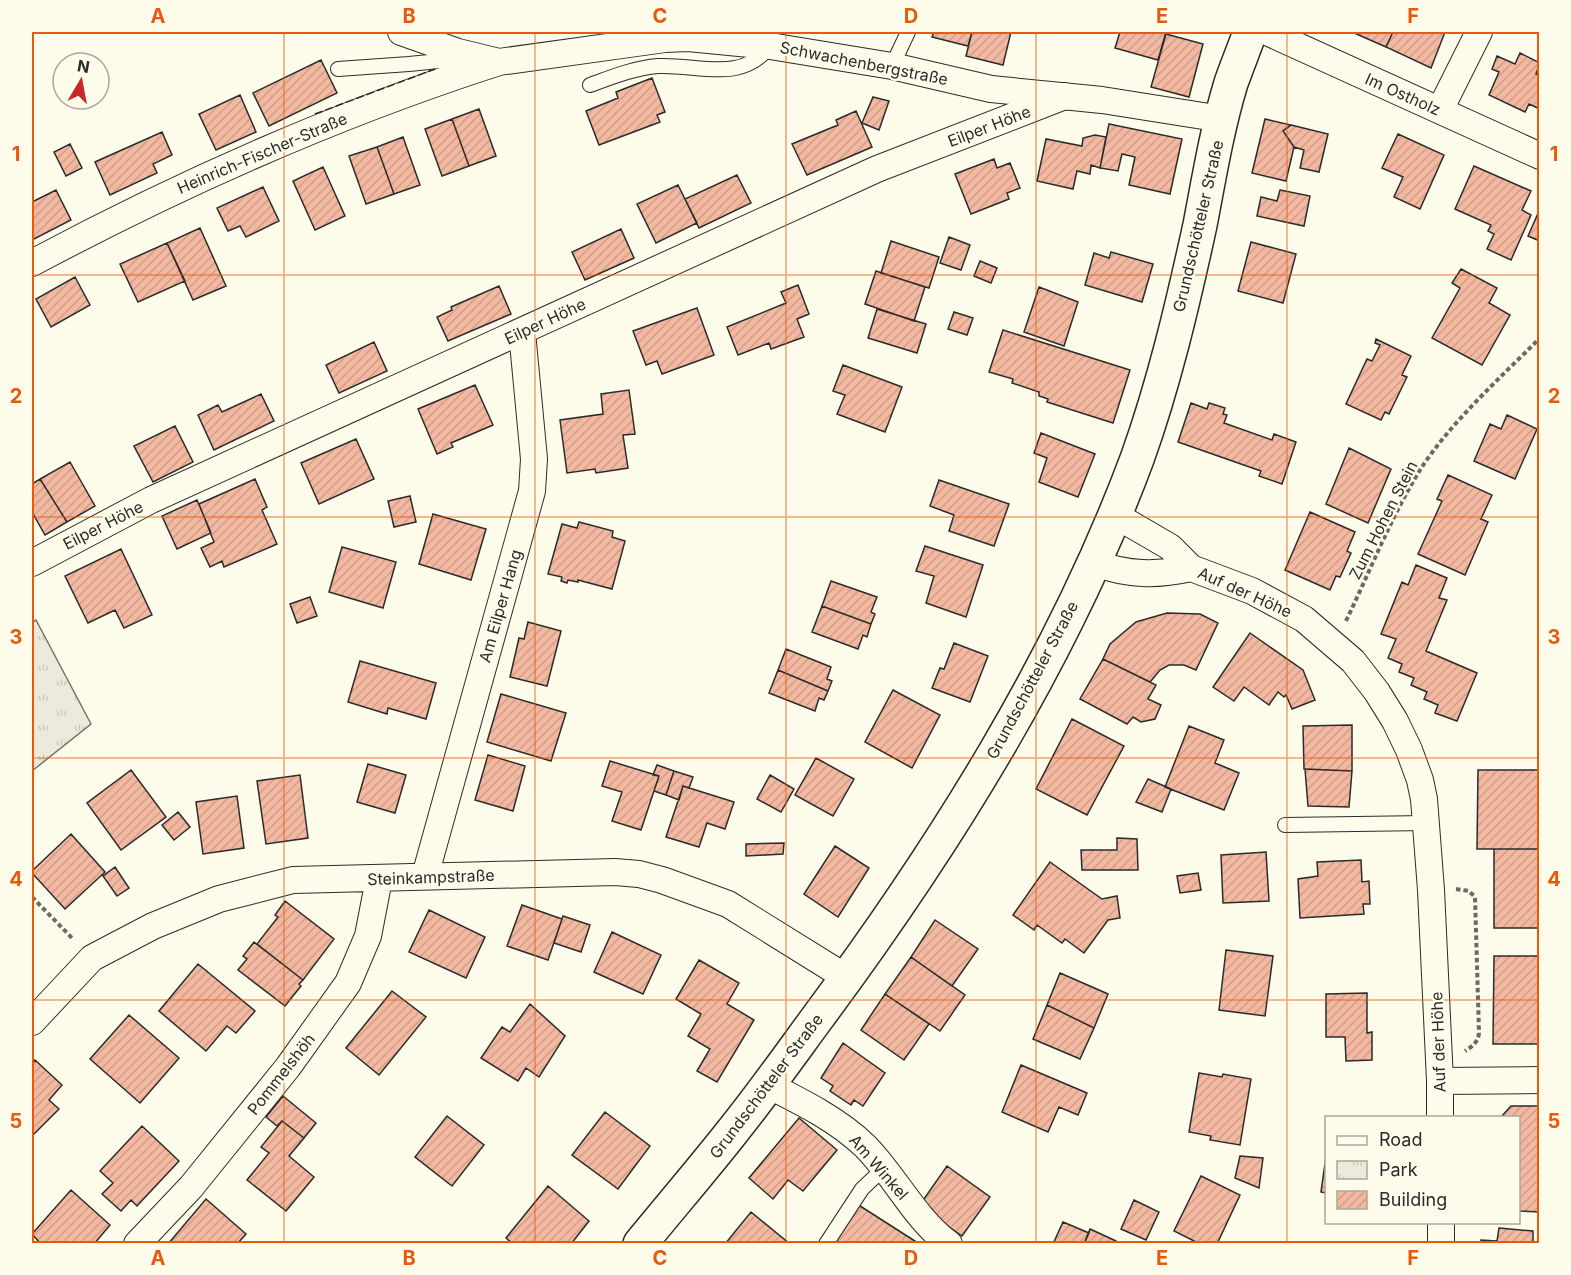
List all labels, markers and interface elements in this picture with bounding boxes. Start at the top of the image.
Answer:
text: A [151,4,166,28]
text: B [402,4,416,28]
text: C [653,4,667,28]
text: D [904,4,918,28]
text: E [1156,4,1168,28]
text: F [1407,4,1419,28]
street label: Schwachenbergstraße [778,37,950,89]
north arrow [51,51,111,111]
text: N [76,55,91,77]
street label: Im Ostholz [1362,68,1444,120]
street label: Eilper Höhe [945,101,1033,151]
street label: Heinrich-Fischer-Straße [174,108,350,198]
street label: Grundschötteler Straße [1168,138,1228,314]
text: 1 [12,142,20,166]
text: 1 [1550,142,1558,166]
street label: Eilper Höhe [501,293,589,349]
text: 2 [10,384,22,408]
text: 2 [1548,384,1560,408]
street label: Zum Hohen Stein [1345,457,1421,583]
street label: Eilper Höhe [60,496,146,554]
street label: Am Eilper Hang [474,547,526,665]
street label: Auf der Höhe [1195,562,1295,622]
street label: Grundschötteler Straße [982,598,1082,762]
text: 3 [10,625,22,649]
text: 3 [1548,625,1560,649]
street label: Steinkampstraße [367,865,495,889]
text: 4 [9,867,23,891]
text: 4 [1547,867,1561,891]
street label: Auf der Höhe [1426,991,1450,1093]
street label: Grundschötteler Straße [705,1010,827,1162]
street label: Pommelshöh [243,1029,319,1119]
text: 5 [10,1109,22,1133]
text: 5 [1548,1109,1560,1133]
legend [1325,1116,1520,1224]
text: Road [1379,1129,1422,1150]
street label: Am Winkel [845,1130,913,1204]
text: Park [1379,1159,1418,1180]
text: Building [1379,1189,1447,1210]
text: A [151,1246,166,1270]
text: B [402,1246,416,1270]
text: C [653,1246,667,1270]
text: D [904,1246,918,1270]
text: E [1156,1246,1168,1270]
text: F [1407,1246,1419,1270]

